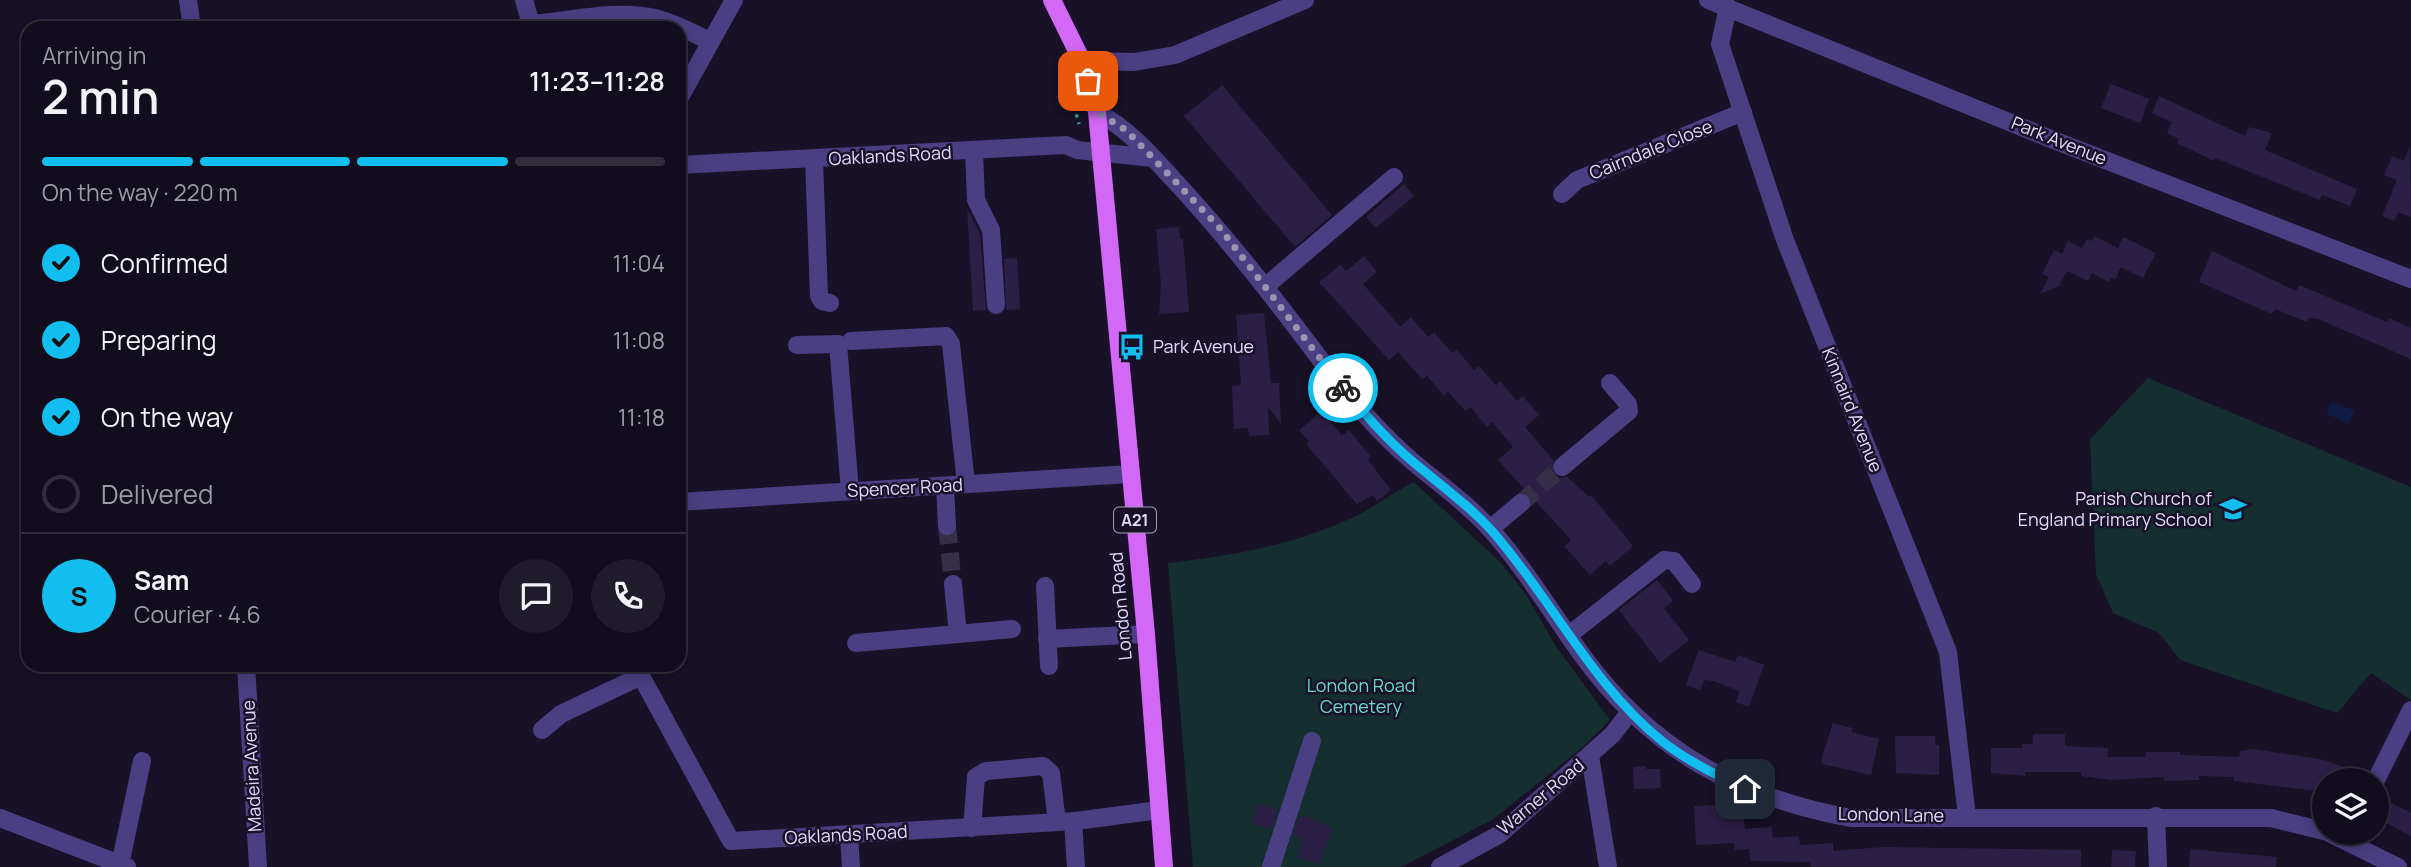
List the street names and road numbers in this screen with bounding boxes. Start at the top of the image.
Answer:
street label: Park Avenue [2008,110,2111,170]
street label: Cairndale Close [1585,113,1716,185]
street label: Oaklands Road [828,140,952,170]
street label: Kinnaird Avenue [1817,344,1889,476]
street label: Spencer Road [847,472,963,502]
road number: A21 [1114,508,1156,533]
street label: London Road [1103,551,1137,661]
street label: Madeira Avenue [236,700,266,833]
street label: Warner Road [1492,753,1589,840]
street label: London Lane [1838,801,1944,827]
street label: Oaklands Road [784,819,908,849]

